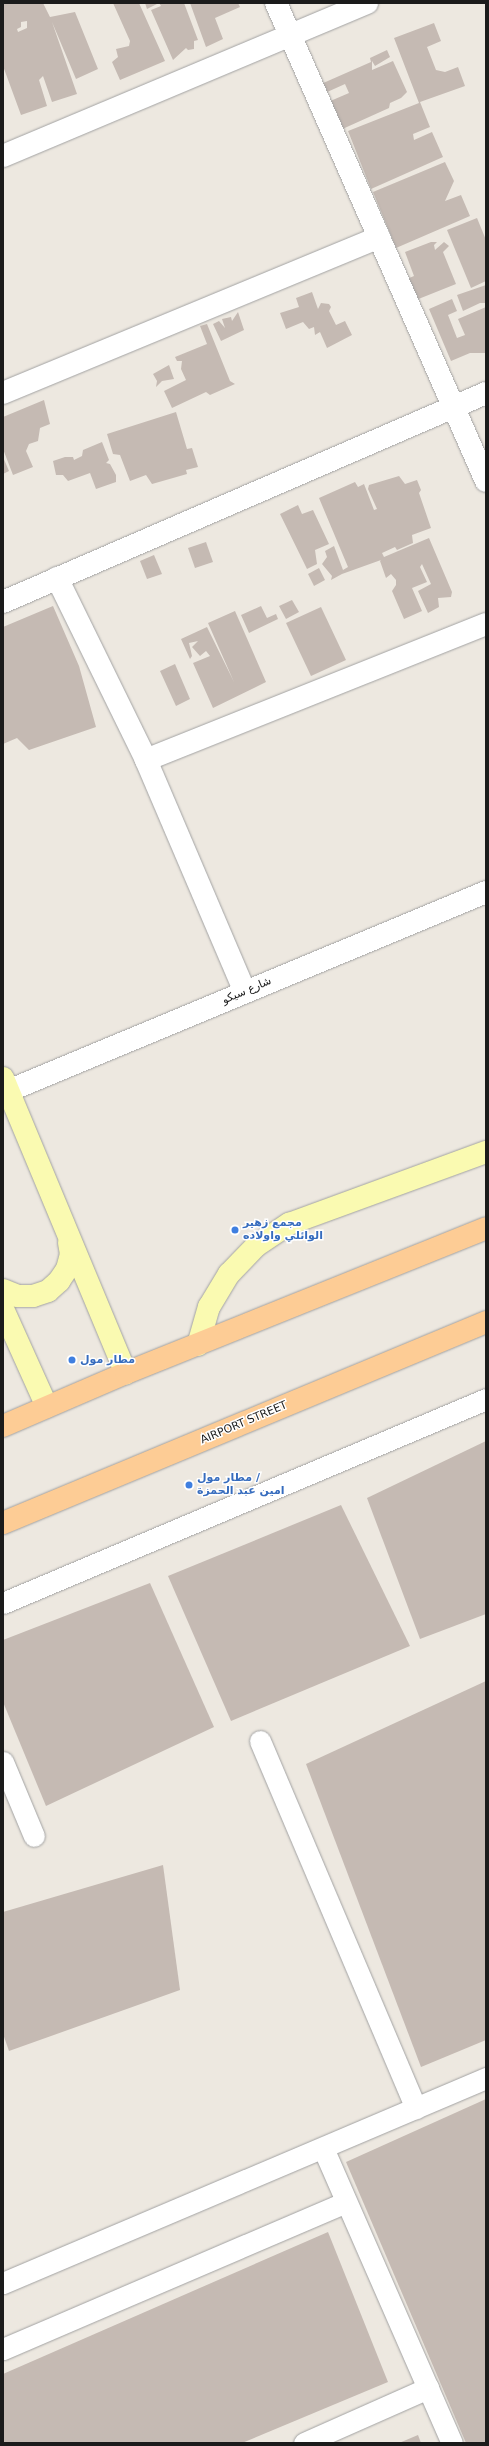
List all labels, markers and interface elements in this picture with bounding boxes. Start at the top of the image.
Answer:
street label: شارع سيكو [220,975,274,1007]
place label: مجمع زهير الوائلي واولاده [243,1217,323,1243]
marker: مجمع زهير الوائلي واولاده [230,1225,240,1235]
place label: مطار مول [80,1353,135,1367]
marker: مطار مول [67,1355,77,1365]
street label: AIRPORT STREET [199,1399,289,1447]
place label: مطار مول / امين عبد الحمزة [197,1472,285,1498]
marker: مطار مول / امين عبد الحمزة [184,1480,194,1490]

